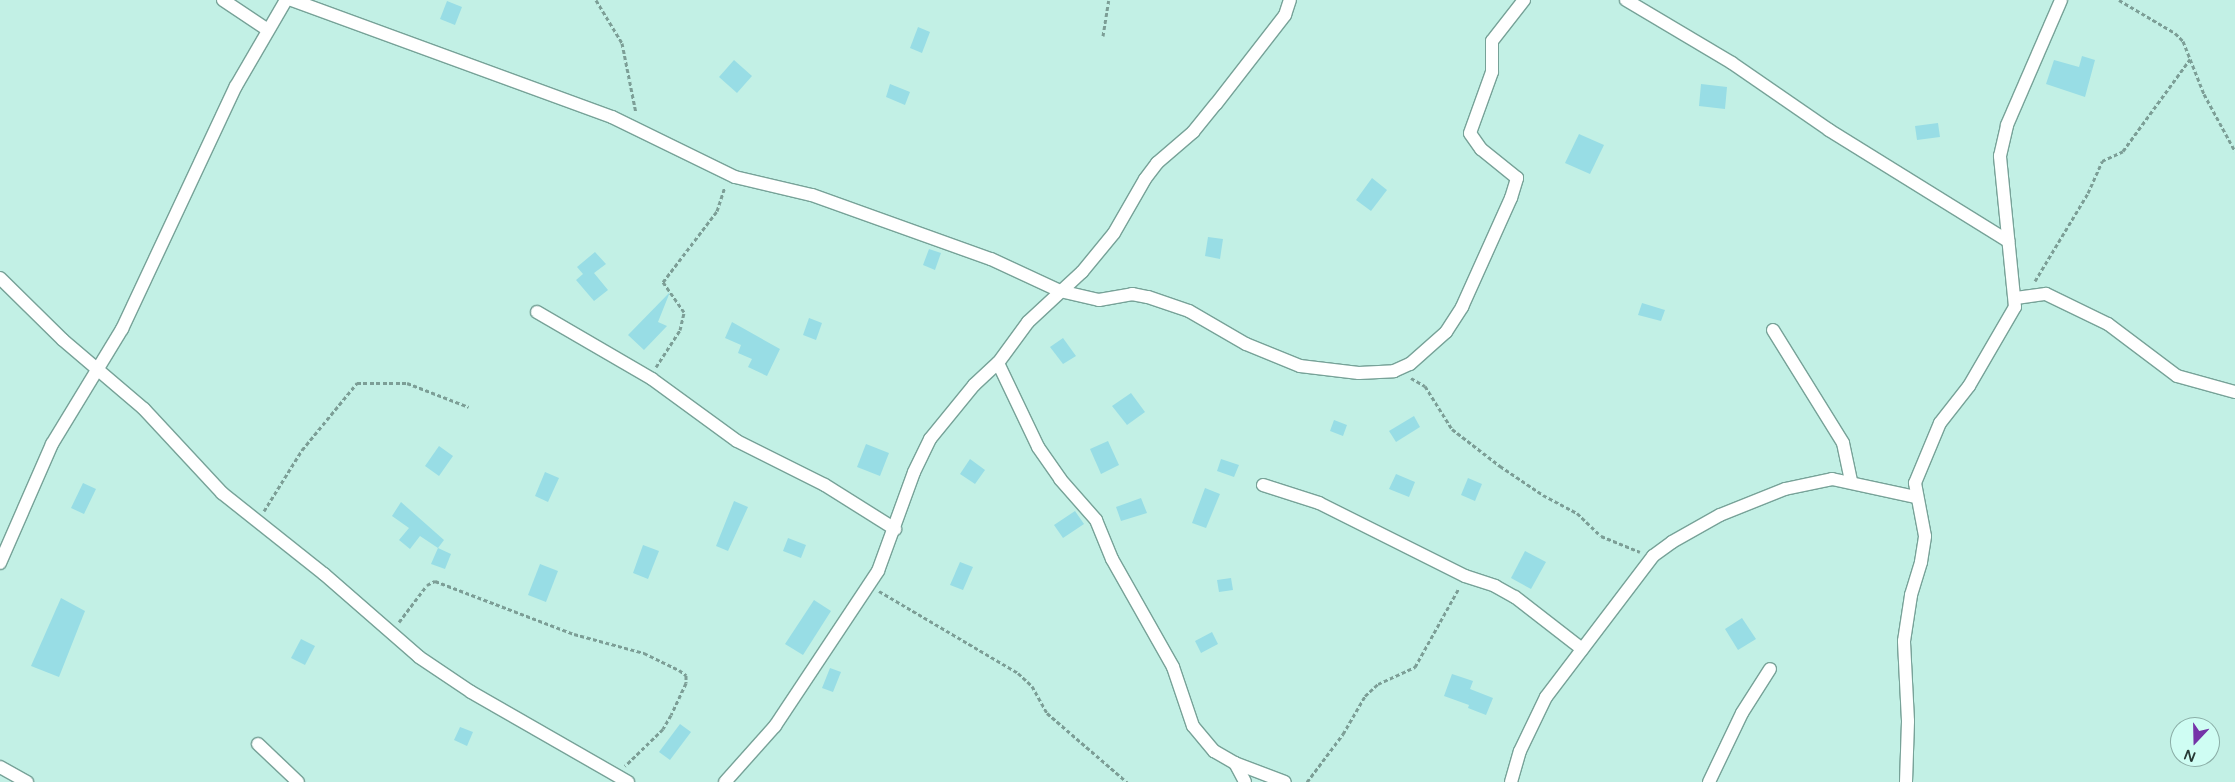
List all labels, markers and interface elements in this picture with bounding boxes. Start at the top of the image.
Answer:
north arrow [2170,717,2220,767]
text: N [2182,746,2198,765]

